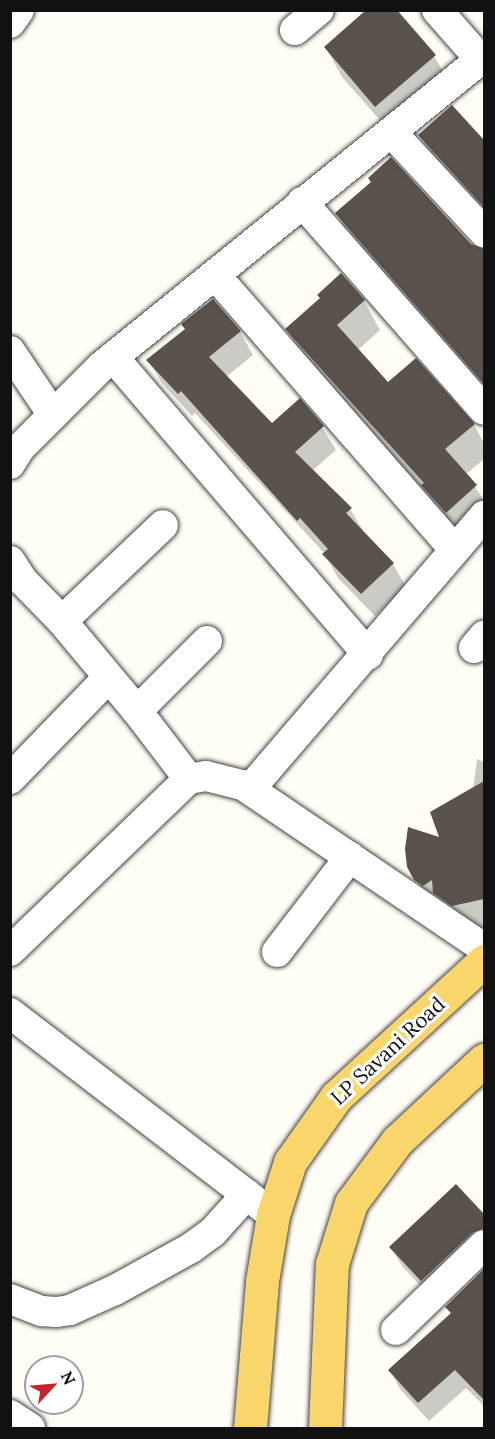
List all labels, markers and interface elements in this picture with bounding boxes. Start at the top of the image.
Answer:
street label: LP Savani Road [326,992,450,1110]
north arrow [24,1355,84,1415]
text: N [57,1368,80,1388]

